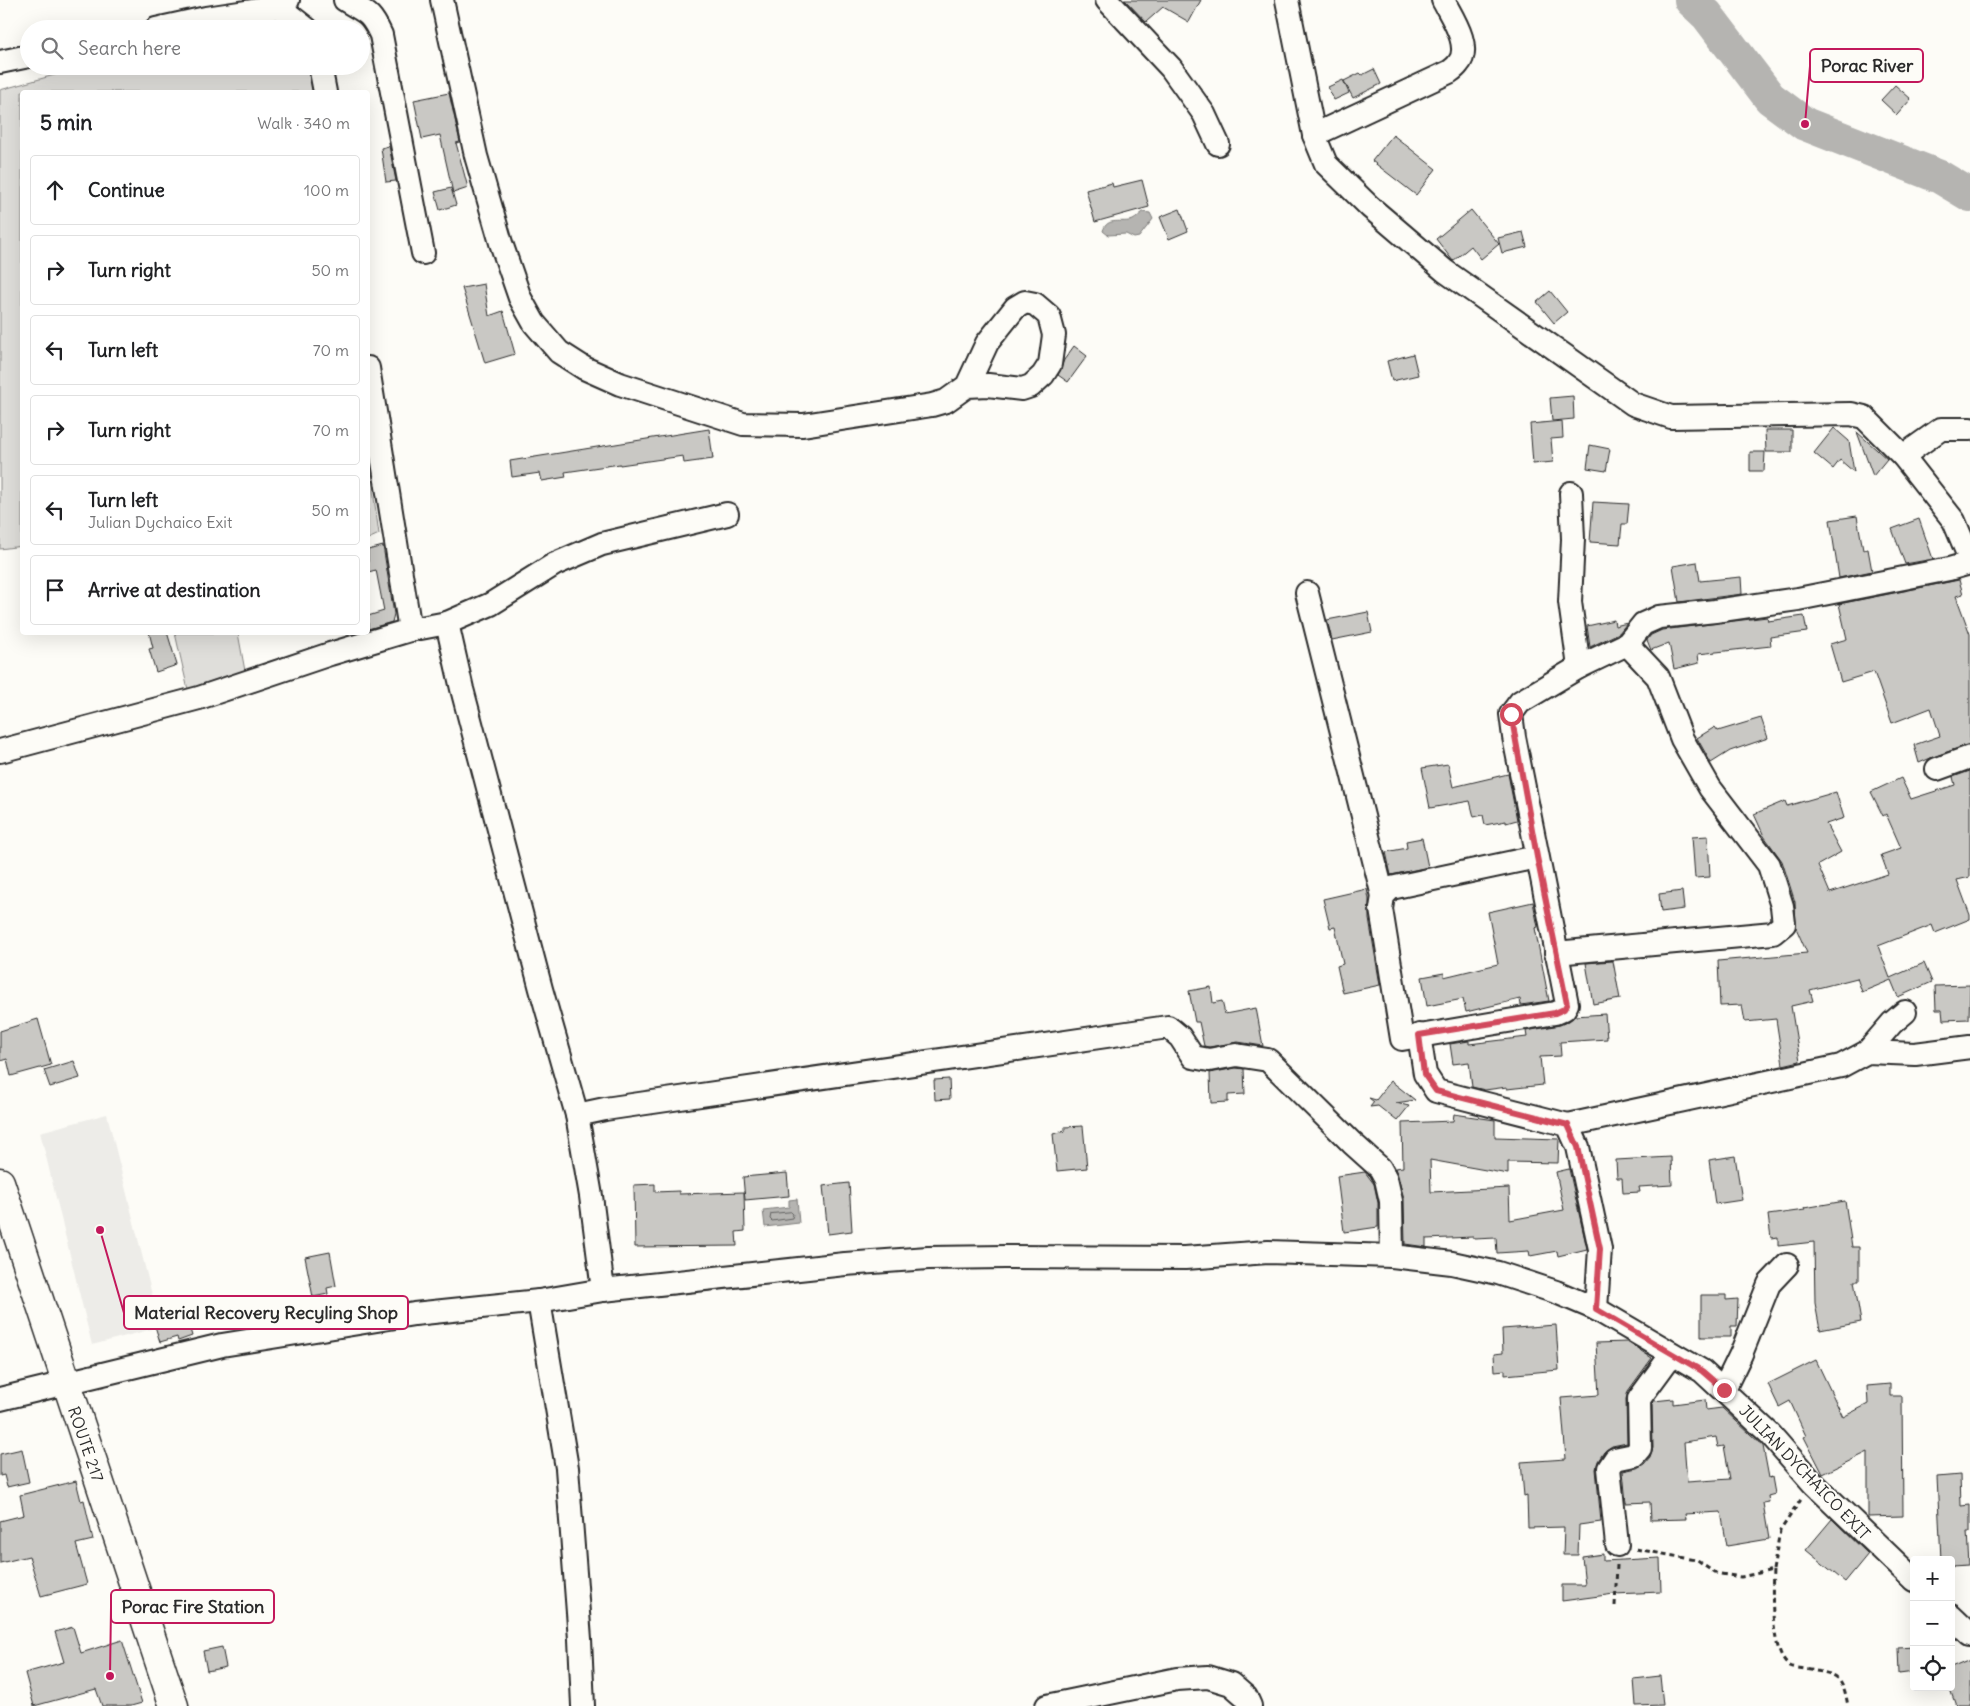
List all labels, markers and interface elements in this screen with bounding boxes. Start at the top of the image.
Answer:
search box [20,20,370,75]
icon: search [38,34,66,62]
text: Search here [78,36,181,60]
callout: Porac River [1810,49,1923,82]
text: Porac River [1821,54,1914,77]
text: 5 min [40,109,92,136]
text: Walk · 340 m [257,113,350,133]
icon: ahead [41,176,69,204]
text: Continue [88,178,165,202]
text: 100 m [304,180,349,200]
icon: right [41,256,69,284]
text: Turn right [88,258,171,282]
text: 50 m [311,260,349,280]
icon: left [41,336,69,364]
text: Turn left [88,338,158,362]
text: 70 m [313,340,349,360]
icon: right [41,416,69,444]
text: Turn right [88,418,171,442]
text: 70 m [313,420,349,440]
text: Turn left [88,488,158,512]
icon: left [41,496,69,524]
text: 50 m [311,500,349,520]
text: Julian Dychaico Exit [88,512,232,532]
icon: arrive [41,576,69,604]
text: Arrive at destination [88,578,261,602]
route start [1500,703,1523,726]
callout: Material Recovery Recyling Shop [124,1296,408,1329]
text: Material Recovery Recyling Shop [134,1301,398,1324]
route end [1713,1379,1736,1402]
street label: JULIAN DYCHAICO EXIT [1735,1400,1875,1544]
street label: ROUTE 217 [64,1404,108,1484]
map controls [1910,1556,1955,1691]
button: + [1910,1556,1955,1601]
callout: Porac Fire Station [111,1590,274,1623]
text: Porac Fire Station [121,1595,265,1618]
button: − [1910,1601,1955,1646]
button: locate [1910,1646,1955,1691]

